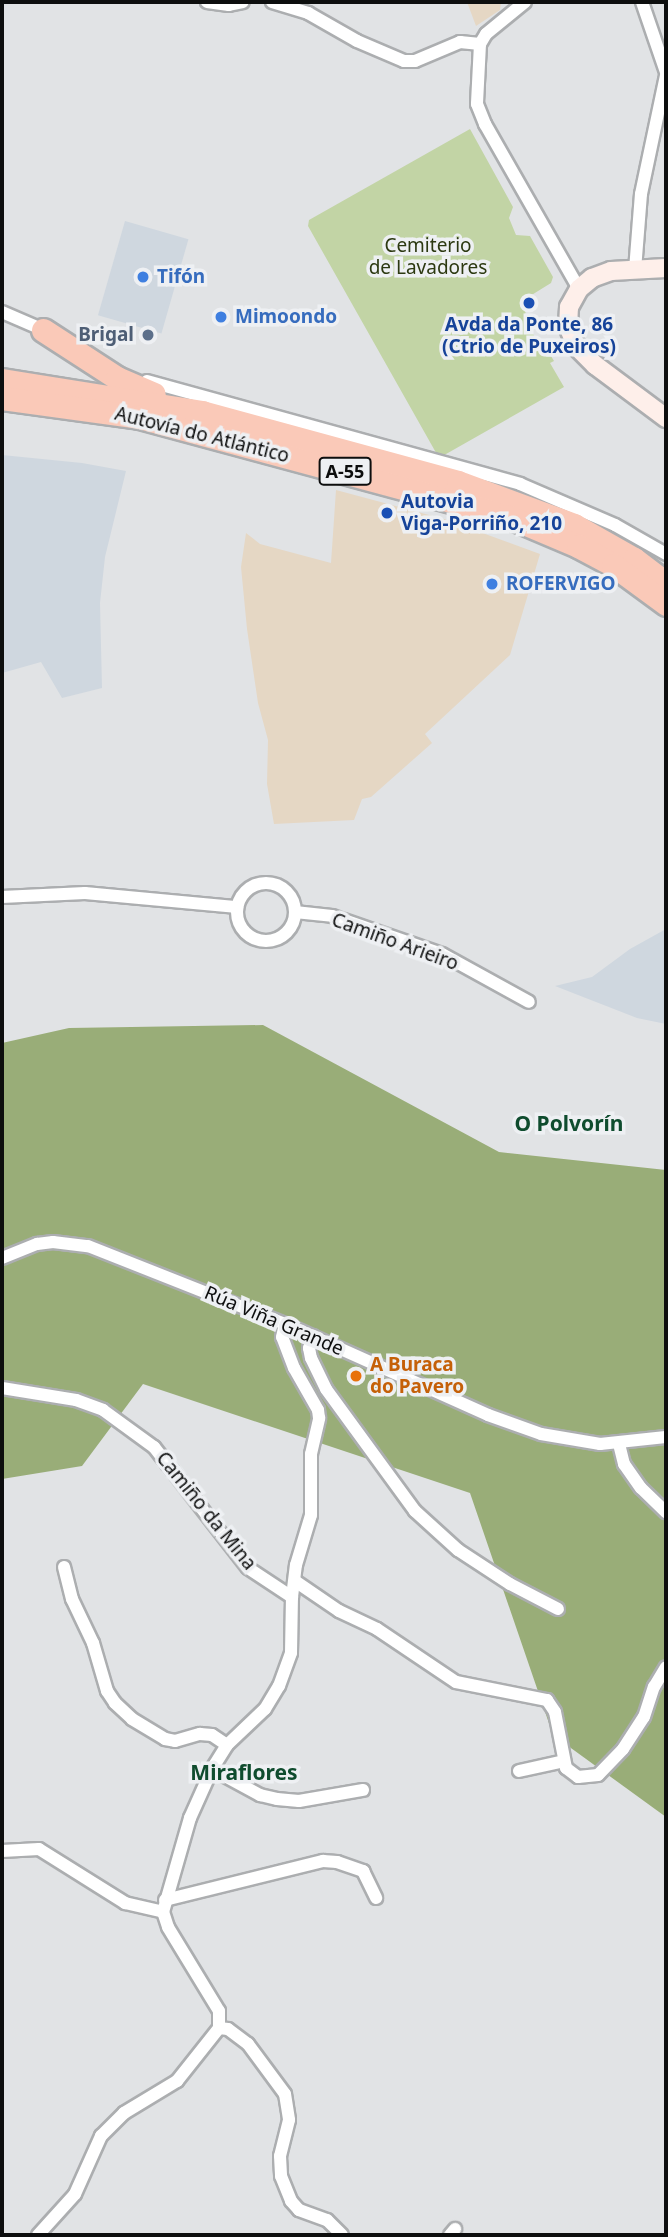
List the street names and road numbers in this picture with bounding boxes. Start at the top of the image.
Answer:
street label: Autovía do Atlántico [112,402,292,468]
road number: A-55 [317,457,373,486]
street label: Camiño Arieiro [329,909,461,975]
street label: Rúa Viña Grande [201,1281,347,1361]
street label: Camiño da Mina [151,1447,261,1575]

